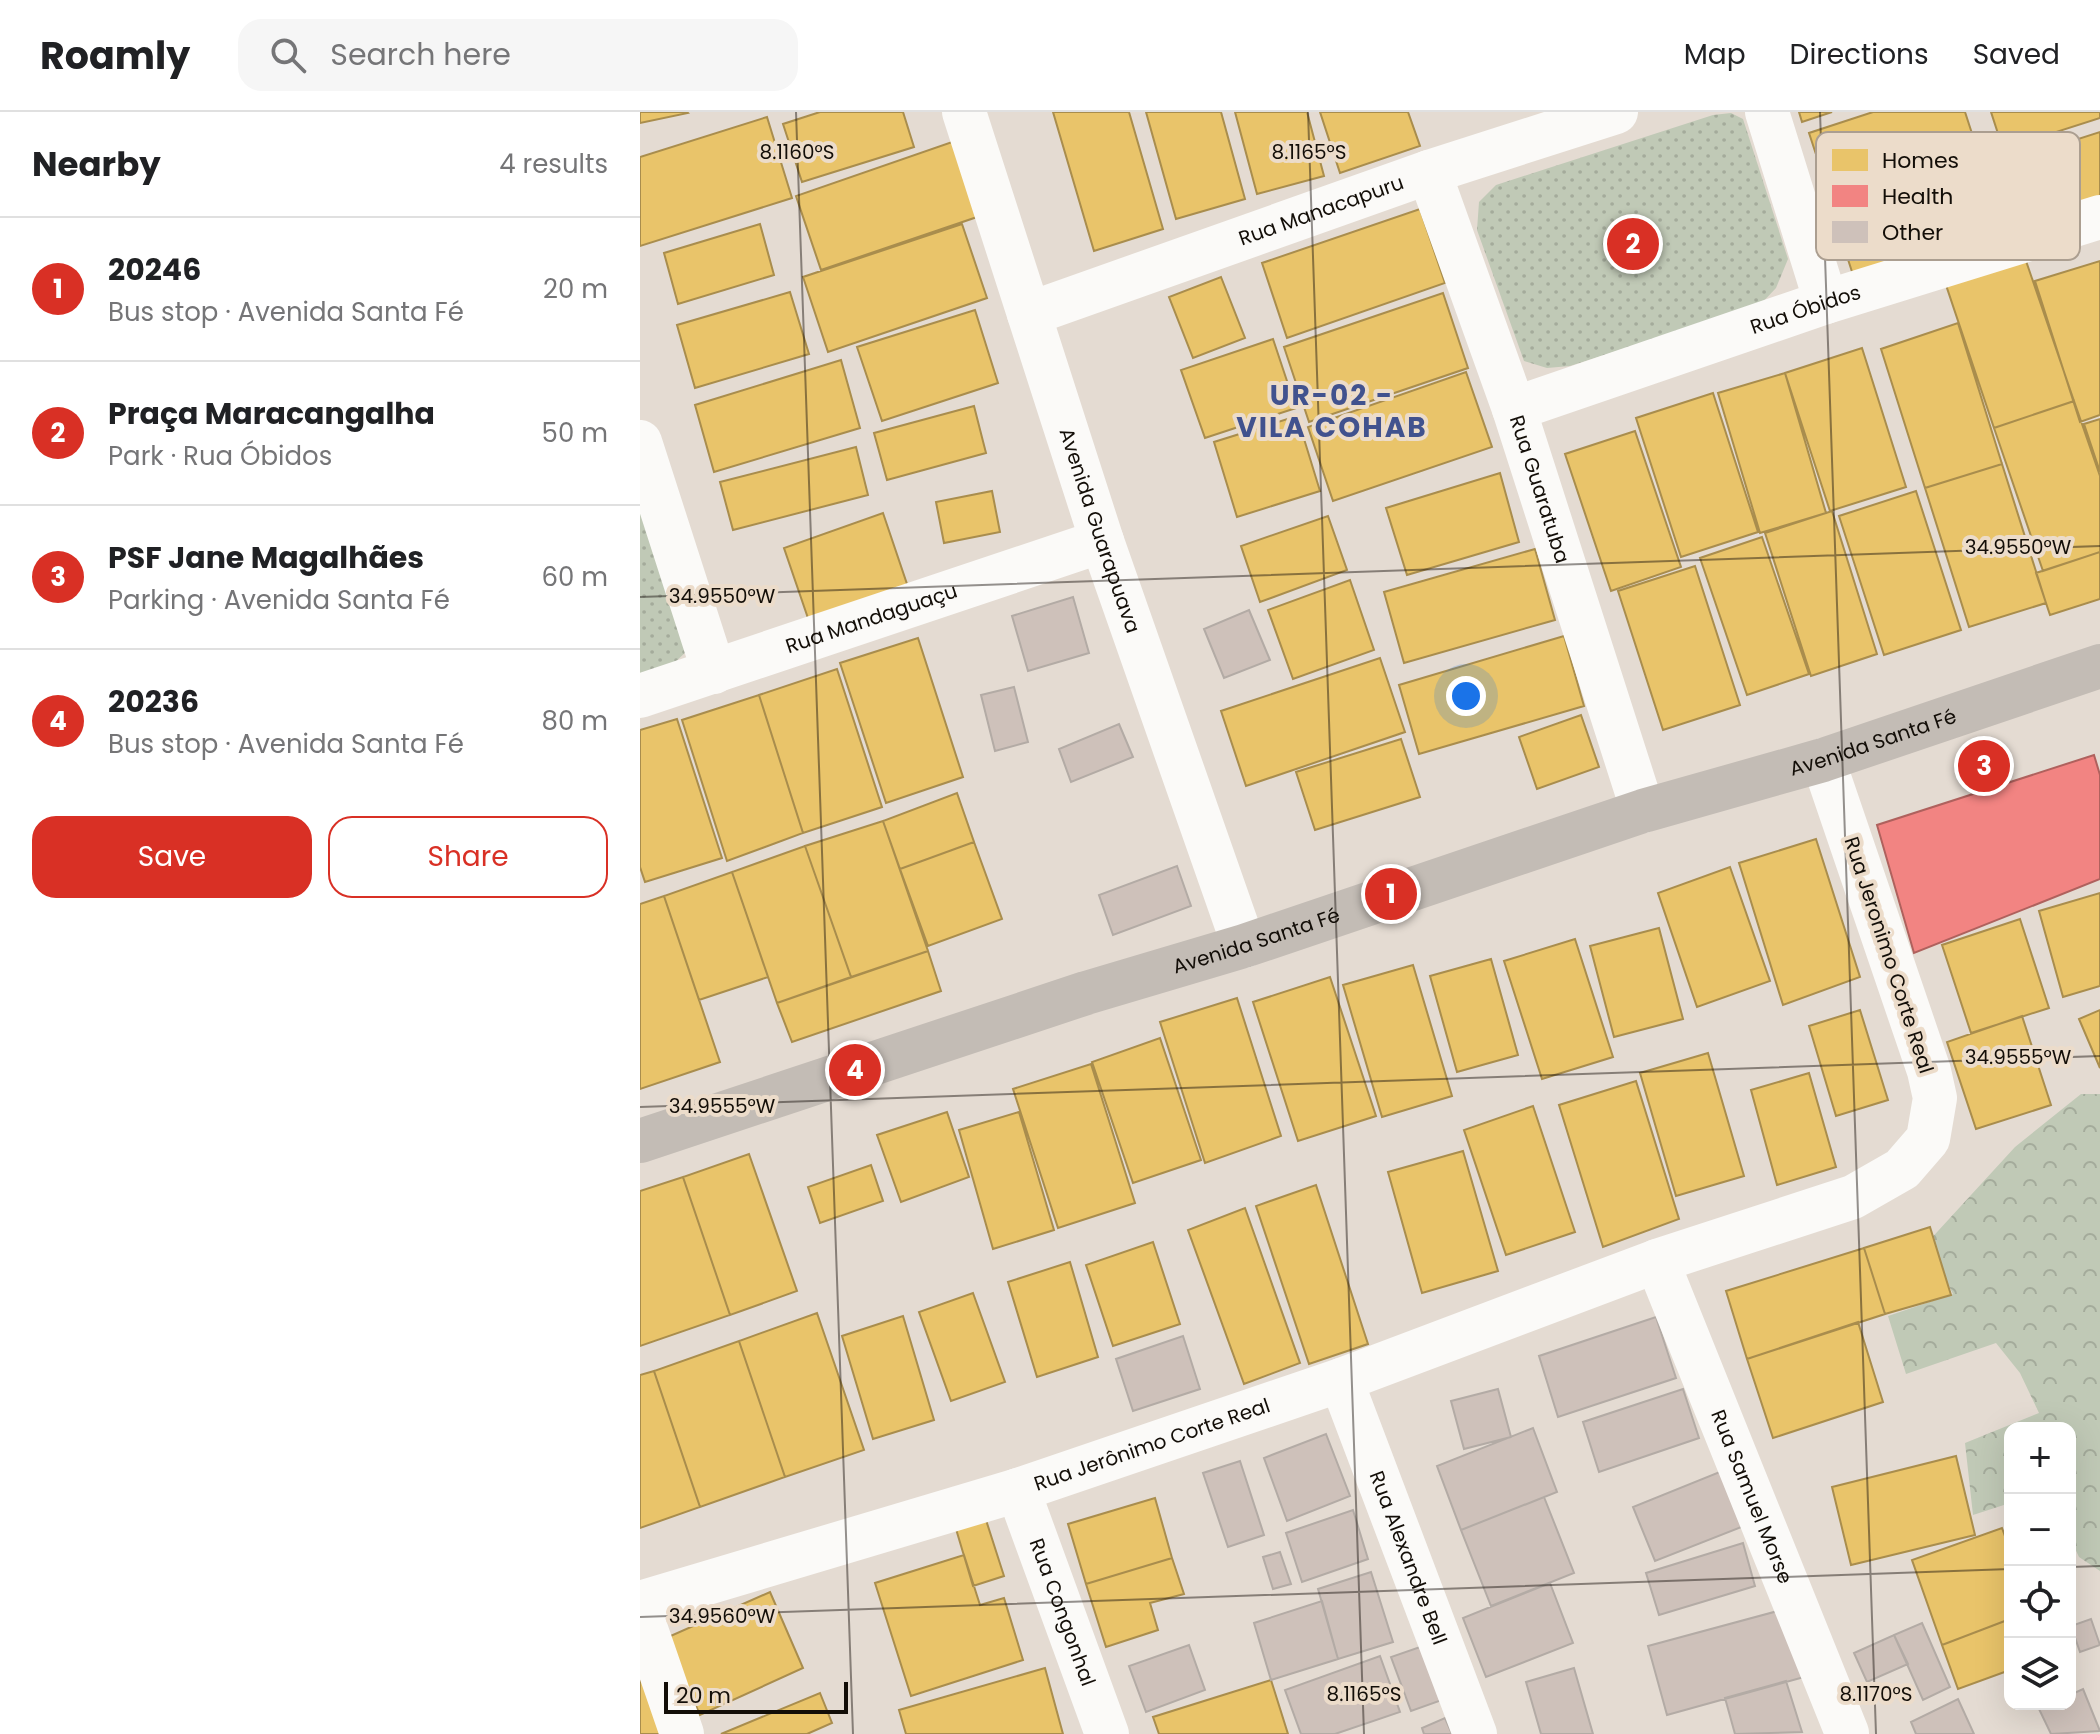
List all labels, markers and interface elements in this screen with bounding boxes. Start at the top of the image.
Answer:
search box [238,19,798,91]
text: Roamly [40,29,190,82]
icon: search [266,33,310,77]
text: Search here [330,33,511,76]
text: Map [1684,35,1746,74]
text: Directions [1790,35,1929,74]
text: Saved [1973,35,2060,74]
legend [1816,132,2080,260]
text: 8.1160°S [760,138,834,166]
text: 8.1165°S [1272,138,1346,166]
text: Nearby [32,140,161,188]
text: Homes [1882,145,1959,176]
text: 4 results [499,146,608,182]
street label: Rua Manacapuru [1235,168,1407,252]
text: Health [1882,181,1953,212]
pin: 2 [1607,214,1659,274]
text: Other [1882,217,1943,248]
text: 20246 [108,248,201,291]
text: 1 [53,271,63,307]
text: 20 m [543,271,608,307]
street label: Rua Óbidos [1746,278,1864,341]
text: Bus stop · Avenida Santa Fé [108,294,464,330]
district label: UR-02 - VILA COHAB [1236,376,1428,447]
text: Praça Maracangalha [108,392,435,435]
street label: Rua Guaratuba [1503,412,1577,567]
text: 2 [51,415,65,451]
text: 50 m [542,415,608,451]
street label: Avenida Guarapuava [1053,424,1147,637]
text: Park · Rua Óbidos [108,438,332,474]
text: 34.9550°W [1965,533,2072,561]
text: PSF Jane Magalhães [108,536,424,579]
text: 3 [50,559,66,595]
text: 60 m [541,559,608,595]
street label: Rua Mandaguaçu [782,577,961,660]
text: Parking · Avenida Santa Fé [108,582,450,618]
text: 34.9550°W [669,582,776,610]
your location [1446,676,1486,716]
text: 20236 [108,680,199,723]
street label: Avenida Santa Fé [1786,702,1960,783]
text: 4 [49,703,67,739]
text: 80 m [542,703,608,739]
text: Bus stop · Avenida Santa Fé [108,726,464,762]
pin: 3 [1958,736,2010,796]
button: Save [32,816,312,898]
button: Share [328,816,608,898]
street label: Rua Jeronimo Corte Real [1837,833,1941,1077]
pin: 1 [1365,864,1417,924]
street label: Avenida Santa Fé [1169,901,1343,980]
pin: 4 [829,1040,881,1100]
text: 34.9555°W [1965,1043,2072,1071]
text: 34.9555°W [669,1092,776,1120]
street label: Rua Jerônimo Corte Real [1030,1391,1274,1498]
street label: Rua Samuel Morse [1704,1405,1799,1588]
map controls [2004,1422,2076,1710]
button: + [2004,1422,2076,1494]
street label: Rua Alexandre Bell [1363,1467,1454,1649]
button: − [2004,1494,2076,1566]
street label: Rua Congonhal [1023,1534,1102,1690]
button: locate [2004,1566,2076,1638]
text: 34.9560°W [669,1602,776,1630]
button: layers [2004,1638,2076,1710]
scale bar [664,1678,848,1714]
text: 20 m [676,1680,731,1711]
text: 8.1165°S [1327,1680,1401,1708]
text: 8.1170°S [1839,1680,1913,1708]

